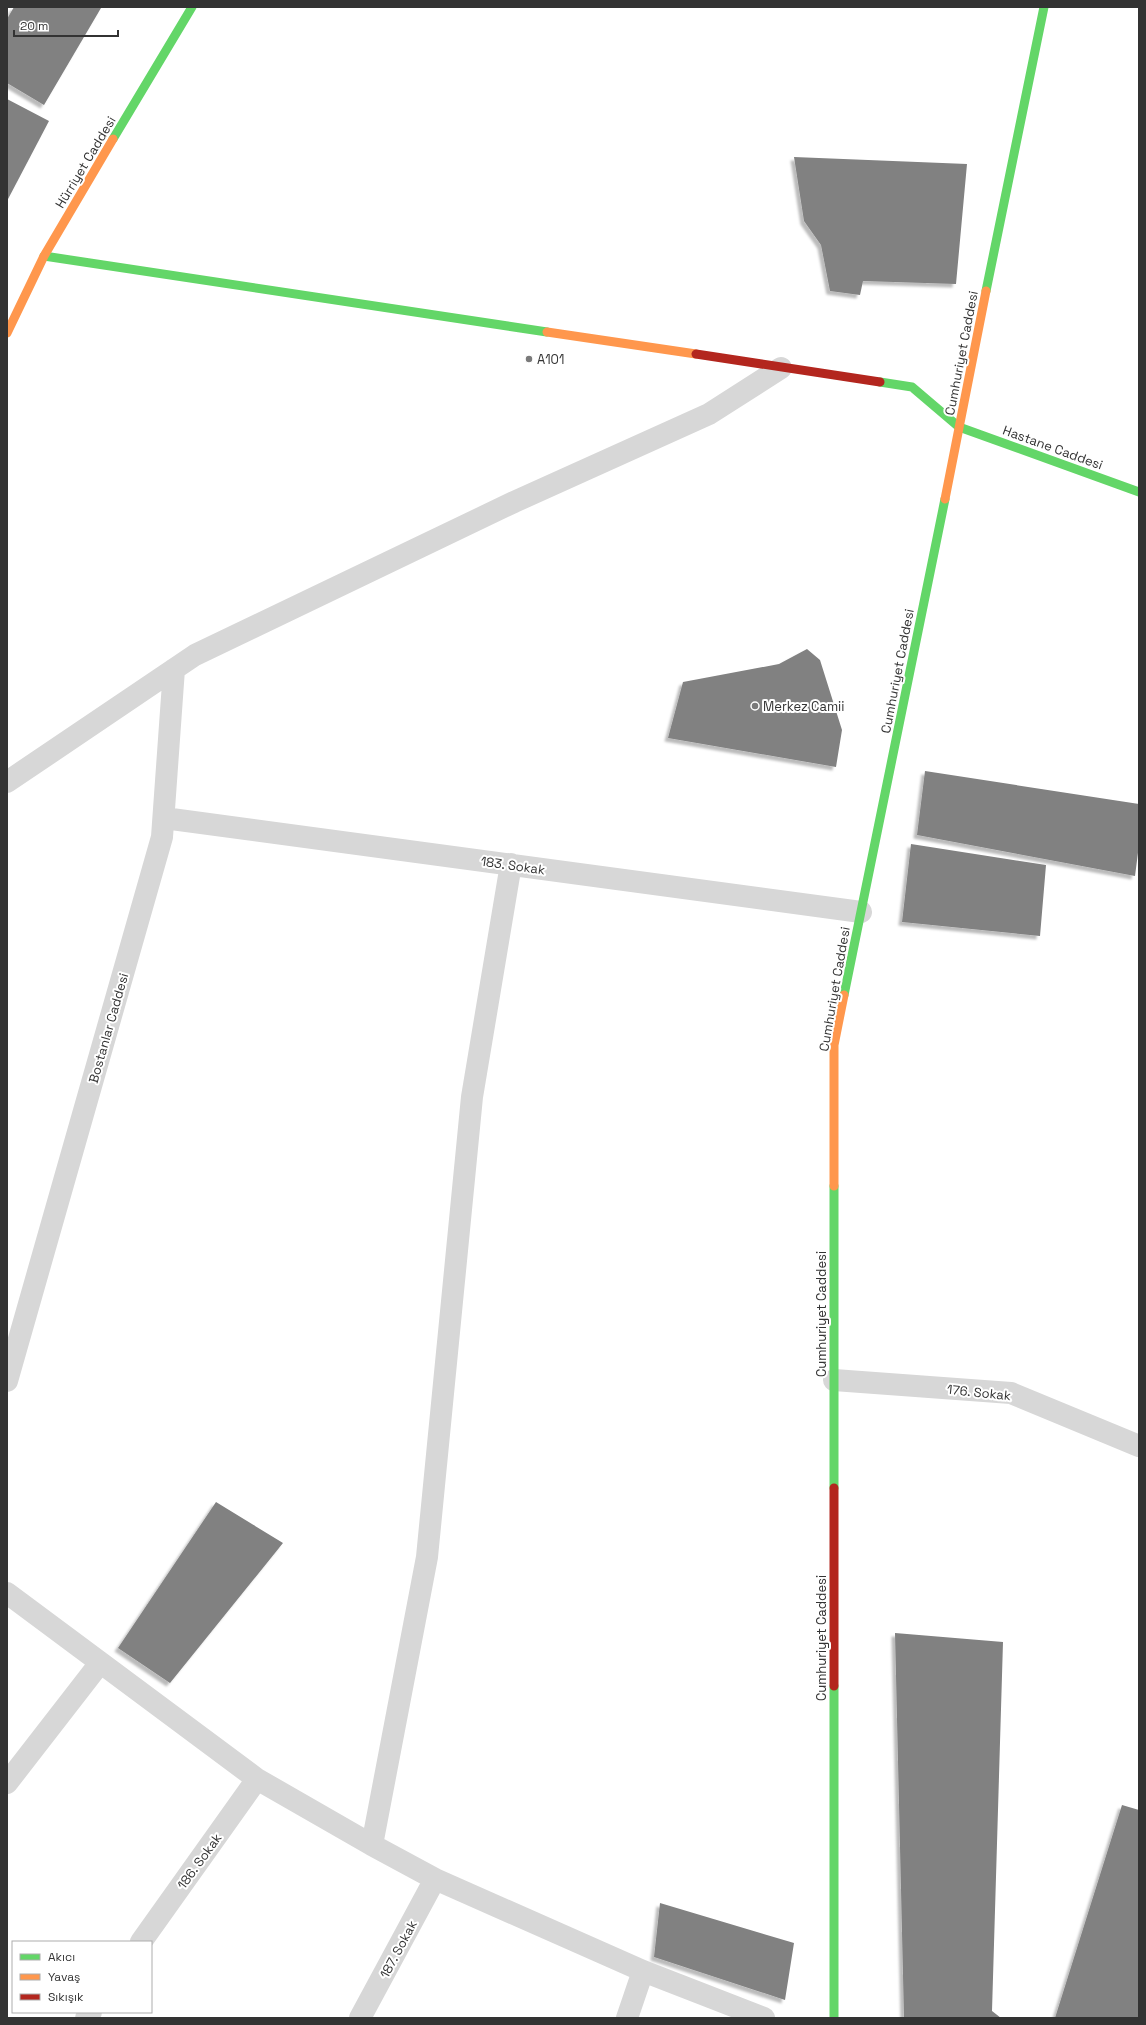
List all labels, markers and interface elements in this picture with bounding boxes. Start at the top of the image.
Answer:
scale bar [14,12,118,38]
text: 20 m [20,18,48,34]
street label: Hürriyet Caddesi [51,113,120,211]
street label: Cumhuriyet Caddesi [941,290,982,417]
place label: A101 [537,351,564,368]
marker: A101 [524,354,534,364]
street label: Hastane Caddesi [1000,421,1105,473]
street label: Cumhuriyet Caddesi [877,608,918,735]
place label: Merkez Camii [763,698,844,715]
marker: Merkez Camii [750,701,760,711]
street label: 183. Sokak [480,853,546,878]
street label: Cumhuriyet Caddesi [815,925,854,1053]
street label: Bostanlar Caddesi [85,971,132,1085]
street label: Cumhuriyet Caddesi [813,1251,830,1377]
street label: 176. Sokak [946,1381,1012,1404]
street label: Cumhuriyet Caddesi [813,1575,830,1701]
street label: 186. Sokak [173,1830,225,1893]
street label: 187. Sokak [376,1917,421,1981]
legend [12,1941,152,2013]
text: Akıcı [48,1949,75,1965]
text: Yavaş [48,1969,80,1985]
text: Sıkışık [48,1989,84,2005]

